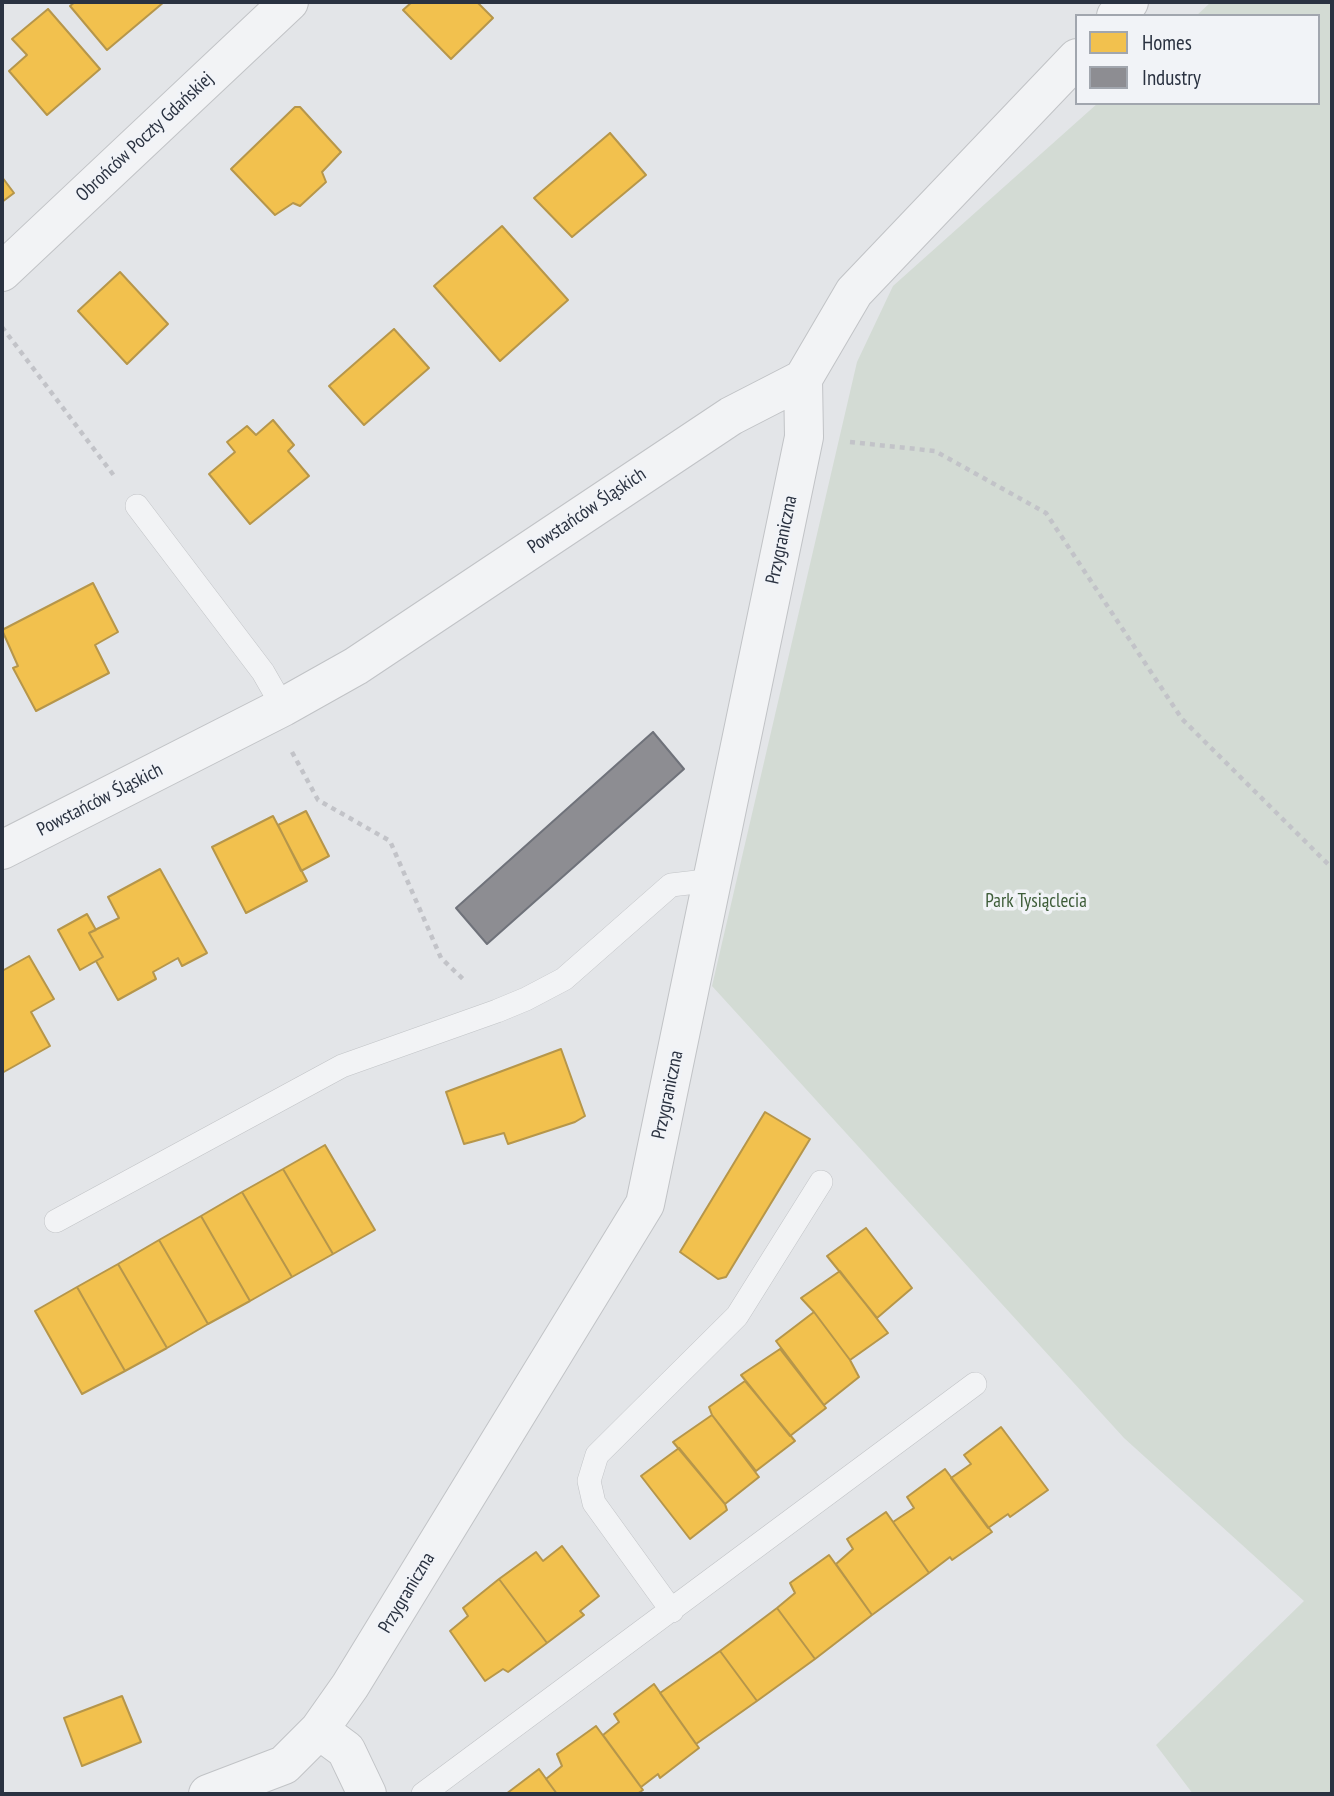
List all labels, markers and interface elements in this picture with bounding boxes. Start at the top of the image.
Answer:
legend [1075,14,1320,105]
text: Homes [1142,29,1192,56]
text: Industry [1142,64,1201,91]
street label: Obrońców Poczty Gdańskiej [72,67,218,207]
street label: Powstańców Śląskich [524,463,650,559]
street label: Przygraniczna [762,494,802,586]
street label: Powstańców Śląskich [33,759,167,841]
park label: Park Tysiąclecia [985,891,1087,913]
street label: Przygraniczna [648,1049,688,1141]
street label: Przygraniczna [374,1549,440,1637]

